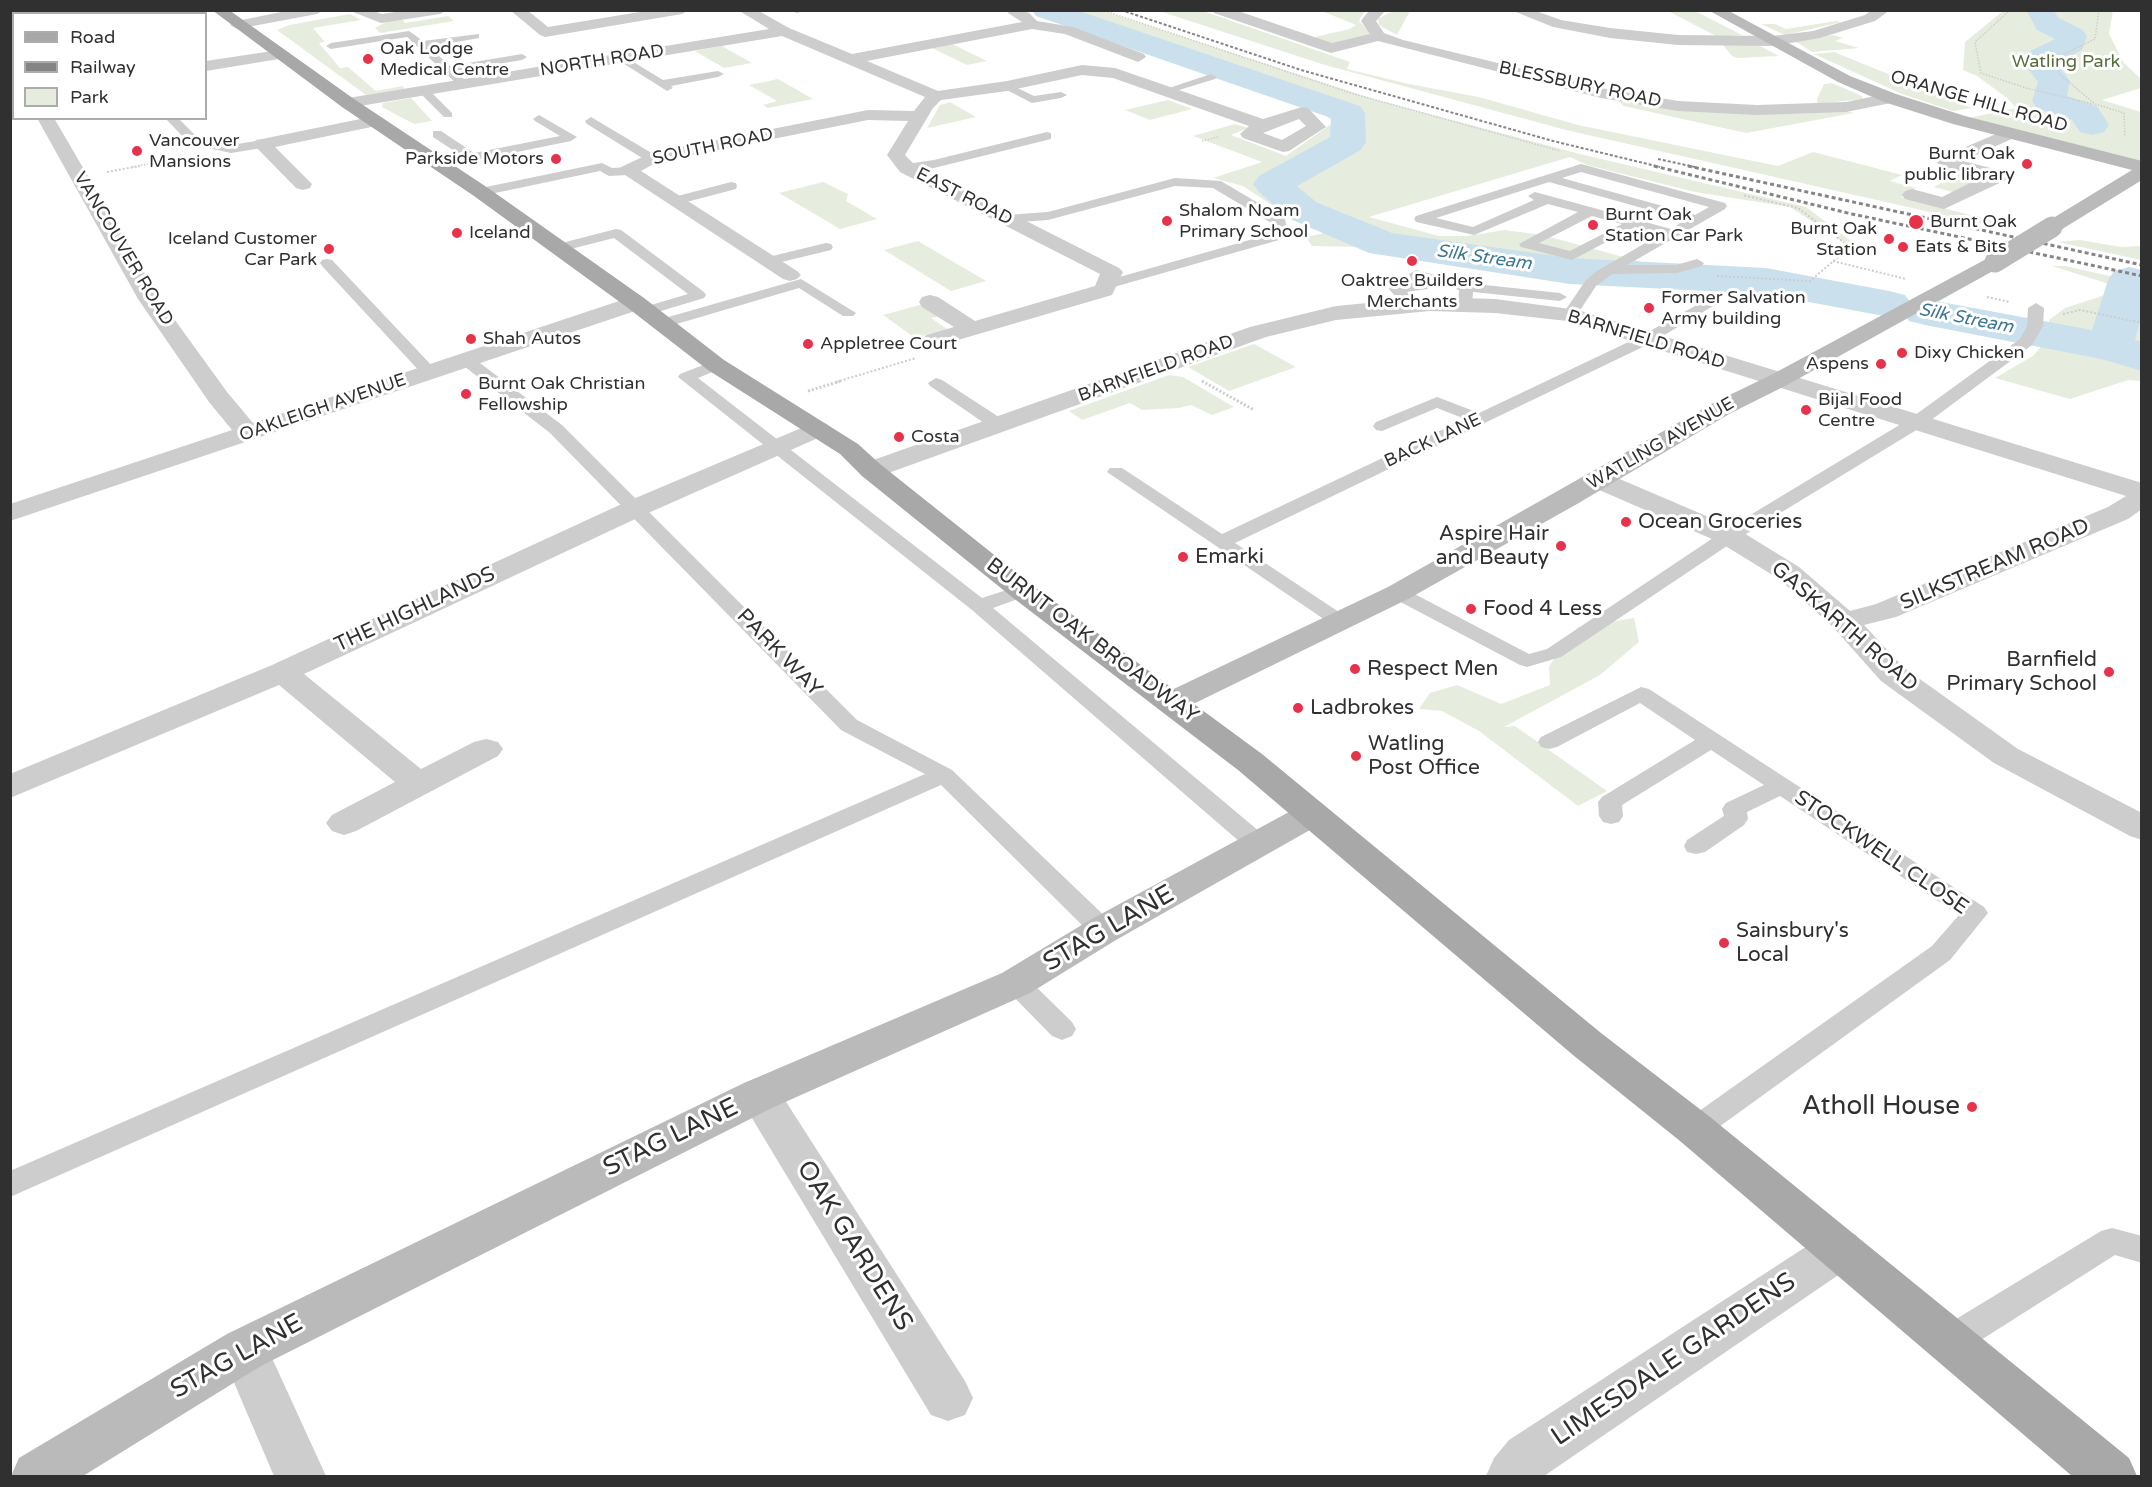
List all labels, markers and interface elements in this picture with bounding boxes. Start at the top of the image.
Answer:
legend [12,12,207,120]
text: Road [70,26,115,48]
place label: Oak Lodge Medical Centre [380,38,509,80]
street label: NORTH ROAD [538,41,666,81]
park label: Watling Park [2012,51,2120,73]
marker: Oak Lodge Medical Centre [361,52,375,66]
text: Railway [70,56,136,78]
street label: BLESSBURY ROAD [1497,57,1663,113]
street label: ORANGE HILL ROAD [1888,66,2070,138]
text: Park [70,86,108,108]
street label: SOUTH ROAD [651,124,775,170]
place label: Vancouver Mansions [149,130,240,172]
place label: Burnt Oak public library [1904,143,2015,186]
marker: Vancouver Mansions [130,144,144,158]
place label: Parkside Motors [405,148,544,170]
marker: Parkside Motors [549,152,563,166]
marker: Burnt Oak public library [2020,157,2034,171]
street label: EAST ROAD [912,164,1016,230]
street label: VANCOUVER ROAD [69,168,177,330]
place label: Shalom Noam Primary School [1179,200,1308,242]
place label: Burnt Oak Station Car Park [1605,204,1743,246]
place label: Burnt Oak [1930,211,2017,233]
marker: Burnt Oak [1907,213,1925,231]
marker: Shalom Noam Primary School [1160,214,1174,228]
marker: Burnt Oak Station Car Park [1586,218,1600,232]
place label: Burnt Oak Station [1790,218,1877,260]
place label: Iceland [469,222,531,244]
marker: Iceland [450,226,464,240]
place label: Iceland Customer Car Park [168,228,317,270]
marker: Burnt Oak Station [1882,232,1896,246]
place label: Eats & Bits [1915,236,2007,258]
marker: Eats & Bits [1896,240,1910,254]
water label: Silk Stream [1435,241,1533,275]
marker: Iceland Customer Car Park [322,242,336,256]
marker: Oaktree Builders Merchants [1405,254,1419,268]
place label: Oaktree Builders Merchants [1341,270,1483,312]
place label: Former Salvation Army building [1661,287,1806,330]
water label: Silk Stream [1917,299,2015,339]
marker: Former Salvation Army building [1642,301,1656,315]
street label: BARNFIELD ROAD [1565,306,1727,374]
place label: Shah Autos [483,328,581,350]
street label: BARNFIELD ROAD [1076,331,1236,407]
marker: Shah Autos [464,332,478,346]
place label: Appletree Court [820,333,957,355]
marker: Appletree Court [801,337,815,351]
place label: Dixy Chicken [1914,342,2025,364]
marker: Dixy Chicken [1895,346,1909,360]
place label: Aspens [1806,353,1869,375]
marker: Aspens [1874,357,1888,371]
street label: OAKLEIGH AVENUE [237,369,409,447]
place label: Burnt Oak Christian Fellowship [478,373,645,416]
marker: Burnt Oak Christian Fellowship [459,387,473,401]
place label: Bijal Food Centre [1818,389,1902,432]
street label: WATLING AVENUE [1584,393,1738,495]
marker: Bijal Food Centre [1799,403,1813,417]
street label: BACK LANE [1381,409,1485,473]
place label: Costa [911,426,960,448]
marker: Costa [892,430,906,444]
place label: Ocean Groceries [1638,509,1802,535]
street label: SILKSTREAM ROAD [1897,514,2093,616]
marker: Ocean Groceries [1619,515,1633,529]
place label: Aspire Hair and Beauty [1436,521,1549,571]
marker: Aspire Hair and Beauty [1554,539,1568,553]
place label: Emarki [1195,544,1264,570]
marker: Emarki [1176,550,1190,564]
street label: BURNT OAK BROADWAY [981,553,1203,729]
street label: GASKARTH ROAD [1766,556,1922,698]
street label: THE HIGHLANDS [331,562,499,658]
place label: Food 4 Less [1483,596,1602,622]
marker: Food 4 Less [1464,602,1478,616]
street label: PARK WAY [731,604,827,702]
place label: Barnfield Primary School [1946,647,2097,697]
place label: Respect Men [1367,656,1498,682]
marker: Respect Men [1348,662,1362,676]
marker: Barnfield Primary School [2102,665,2116,679]
place label: Ladbrokes [1310,695,1414,721]
marker: Ladbrokes [1291,701,1305,715]
place label: Watling Post Office [1368,731,1480,781]
marker: Watling Post Office [1349,749,1363,763]
street label: STOCKWELL CLOSE [1789,785,1973,921]
street label: STAG LANE [1038,879,1180,979]
place label: Sainsbury's Local [1736,918,1849,968]
marker: Sainsbury's Local [1717,936,1731,950]
place label: Atholl House [1802,1091,1960,1123]
street label: STAG LANE [599,1092,743,1184]
marker: Atholl House [1965,1100,1979,1114]
street label: OAK GARDENS [789,1155,919,1337]
street label: LIMESDALE GARDENS [1546,1267,1802,1453]
street label: STAG LANE [166,1308,308,1406]

